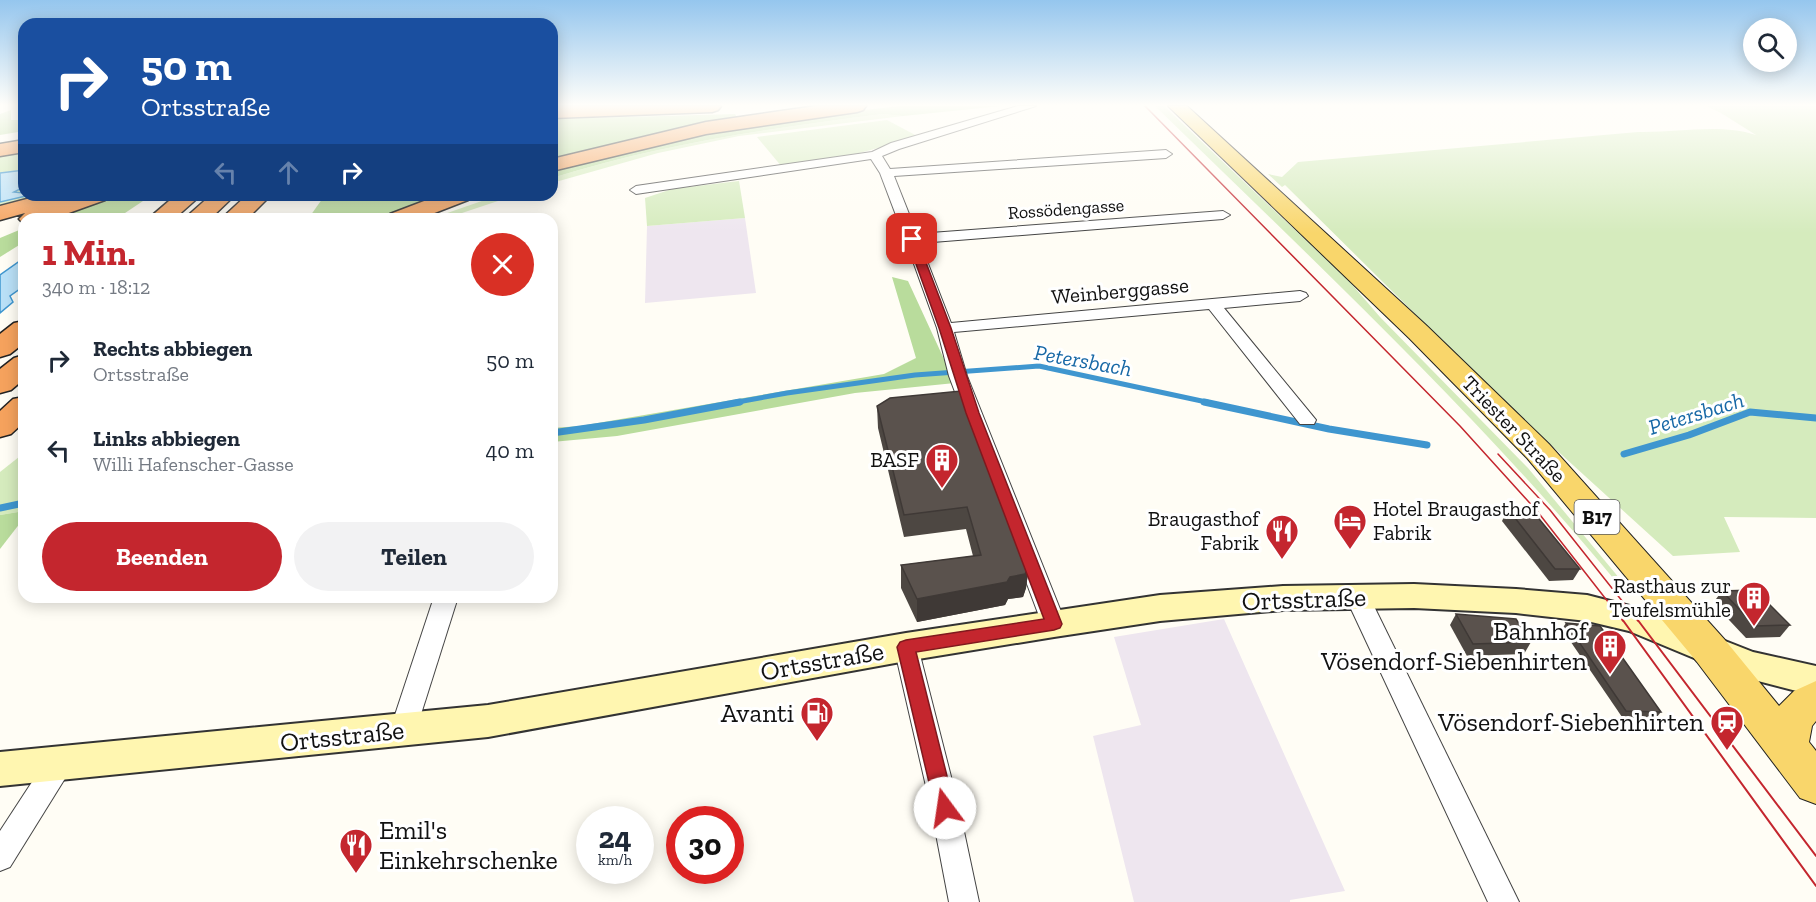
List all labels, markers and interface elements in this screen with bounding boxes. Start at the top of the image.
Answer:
map controls [1743,18,1797,72]
button: search [1743,18,1797,72]
text: 50 m [141,40,232,91]
icon: right [42,42,120,120]
text: Ortsstraße [141,91,270,123]
icon: left [209,156,242,189]
icon: ahead [272,156,305,189]
icon: right [335,156,368,189]
street label: Rossödengasse [1007,194,1125,224]
pin [886,213,937,264]
icon: arrive [895,222,928,255]
text: 1 Min. [42,231,136,274]
button: close [471,233,534,296]
street label: Weinberggasse [1050,272,1190,309]
text: 340 m · 18:12 [42,275,150,299]
text: Rechts abbiegen [93,335,252,362]
water label: Petersbach [1032,339,1134,382]
icon: right [42,344,75,377]
text: 50 m [486,347,534,374]
text: Ortsstraße [93,362,189,386]
street label: Triester Straße [1457,370,1572,487]
water label: Petersbach [1645,386,1747,441]
text: Links abbiegen [93,425,240,452]
icon: left [42,434,75,467]
text: 40 m [485,437,534,464]
building icon: BASF [924,442,960,489]
place label: BASF [870,447,919,472]
text: Willi Hafenscher-Gasse [93,452,294,476]
place label: Hotel Braugasthof Fabrik [1373,496,1540,545]
road number: B17 [1574,500,1620,534]
hotel icon: Hotel Braugasthof Fabrik [1332,503,1368,550]
place label: Braugasthof Fabrik [1148,506,1260,555]
restaurant icon: Braugasthof Fabrik [1264,513,1300,560]
button: Beenden [42,522,282,591]
button: Teilen [294,522,534,591]
place label: Rasthaus zur Teufelsmühle [1609,573,1731,622]
building icon: Rasthaus zur Teufelsmühle [1736,580,1772,627]
street label: Ortsstraße [1241,581,1367,617]
place label: Bahnhof Vösendorf-Siebenhirten [1320,615,1589,677]
building icon: Bahnhof Vösendorf-Siebenhirten [1592,628,1628,675]
street label: Ortsstraße [758,634,886,688]
fuel station icon: Avanti [799,695,835,742]
place label: Avanti [721,697,794,729]
station icon: Vösendorf-Siebenhirten [1709,704,1745,751]
place label: Vösendorf-Siebenhirten [1437,706,1704,738]
street label: Ortsstraße [278,714,406,758]
position arrow [913,776,977,840]
speed limit sign: 30 [666,806,744,884]
place label: Emil's Einkehrschenke [379,814,558,876]
text: 24 [598,820,632,856]
restaurant icon: Emil's Einkehrschenke [338,827,374,874]
text: km/h [598,851,632,869]

